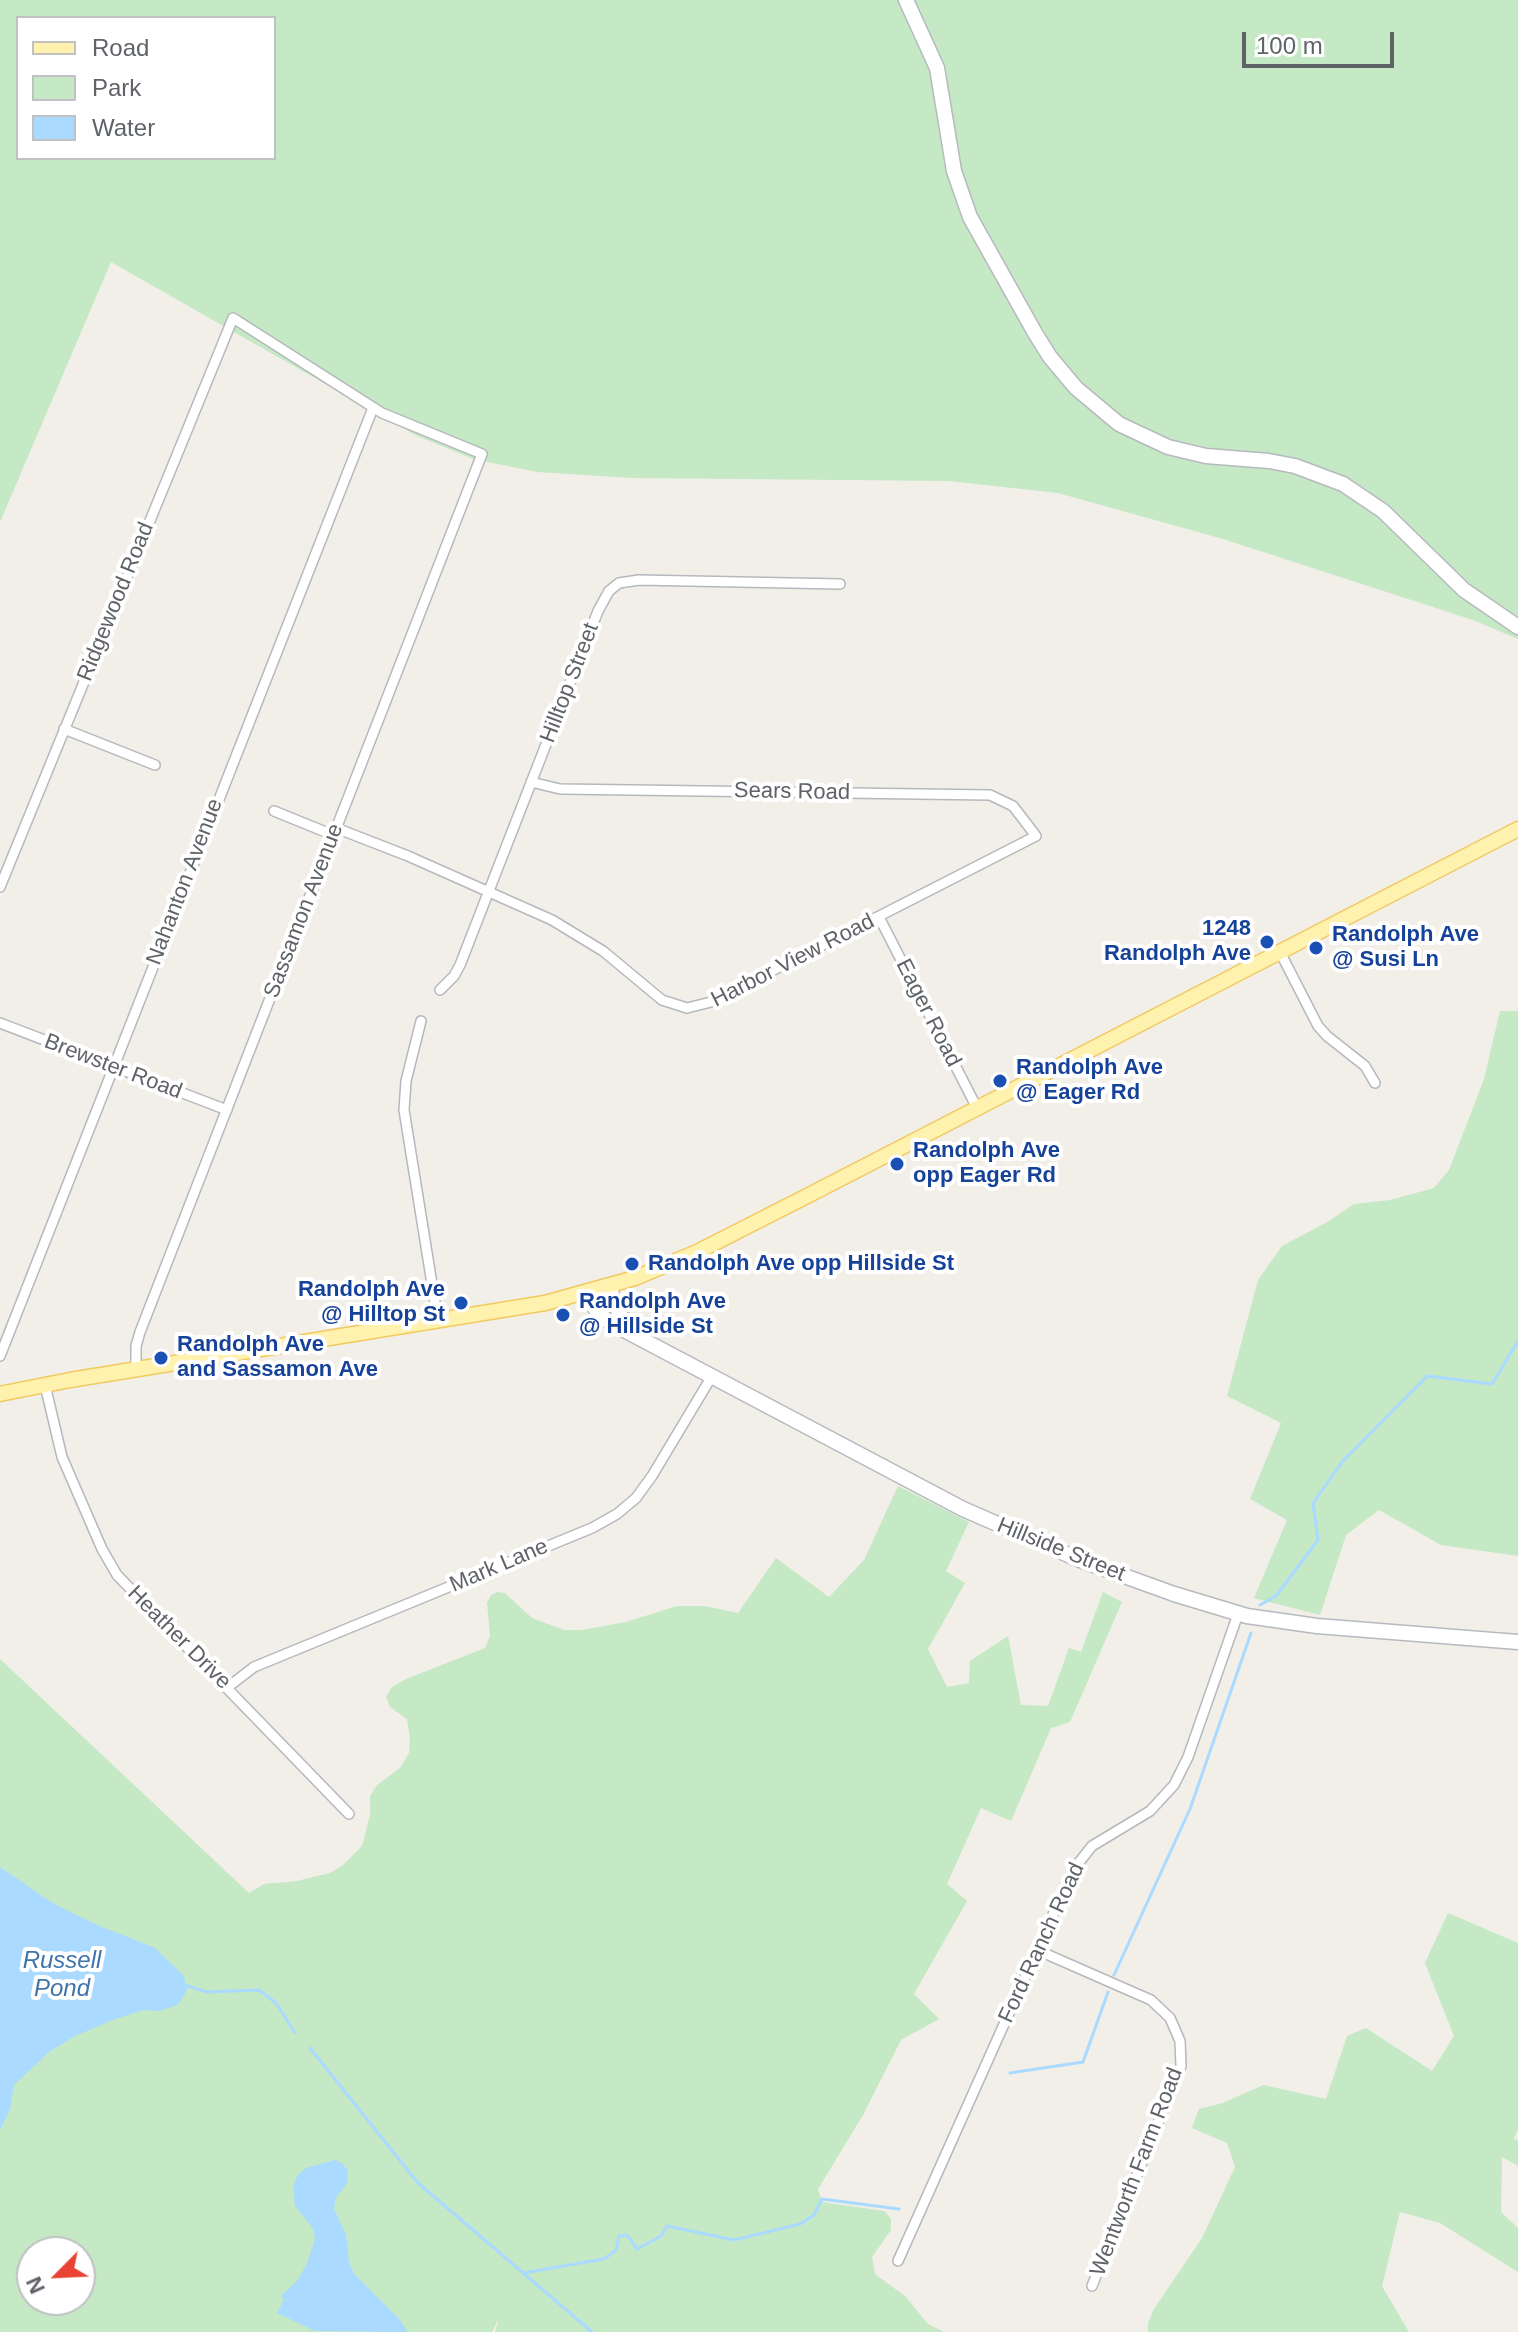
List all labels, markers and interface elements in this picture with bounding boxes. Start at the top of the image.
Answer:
legend [16,16,276,160]
scale bar [1246,16,1398,66]
text: 100 m [1256,32,1323,59]
text: Road [92,34,149,61]
text: Park [92,74,141,101]
text: Water [92,114,155,141]
street label: Ridgewood Road [72,519,160,685]
street label: Hilltop Street [535,619,605,747]
street label: Sears Road [734,778,850,806]
street label: Nahanton Avenue [141,795,229,969]
street label: Sassamon Avenue [259,820,349,1002]
street label: Harbor View Road [707,909,879,1013]
place label: 1248 Randolph Ave [1104,916,1251,968]
place label: Randolph Ave @ Susi Ln [1332,922,1479,974]
marker: 1248 Randolph Ave [1258,933,1276,951]
marker: Randolph Ave @ Susi Ln [1307,939,1325,957]
street label: Eager Road [890,955,966,1071]
street label: Brewster Road [40,1029,186,1105]
place label: Randolph Ave @ Eager Rd [1016,1055,1163,1106]
marker: Randolph Ave @ Eager Rd [991,1072,1009,1090]
place label: Randolph Ave opp Eager Rd [913,1138,1060,1190]
marker: Randolph Ave opp Eager Rd [888,1155,906,1173]
place label: Randolph Ave opp Hillside St [648,1251,954,1277]
marker: Randolph Ave opp Hillside St [623,1255,641,1273]
place label: Randolph Ave @ Hilltop St [298,1277,445,1328]
place label: Randolph Ave @ Hillside St [579,1289,726,1340]
marker: Randolph Ave @ Hilltop St [452,1294,470,1312]
marker: Randolph Ave @ Hillside St [554,1306,572,1324]
place label: Randolph Ave and Sassamon Ave [177,1332,378,1384]
marker: Randolph Ave and Sassamon Ave [152,1349,170,1367]
street label: Hillside Street [993,1512,1129,1588]
street label: Mark Lane [446,1534,552,1598]
street label: Heather Drive [122,1581,236,1695]
street label: Ford Ranch Road [993,1859,1091,2027]
water label: Russell Pond [23,1947,101,2003]
street label: Wentworth Farm Road [1085,2064,1189,2280]
north arrow [16,2236,96,2316]
text: N [21,2273,50,2298]

